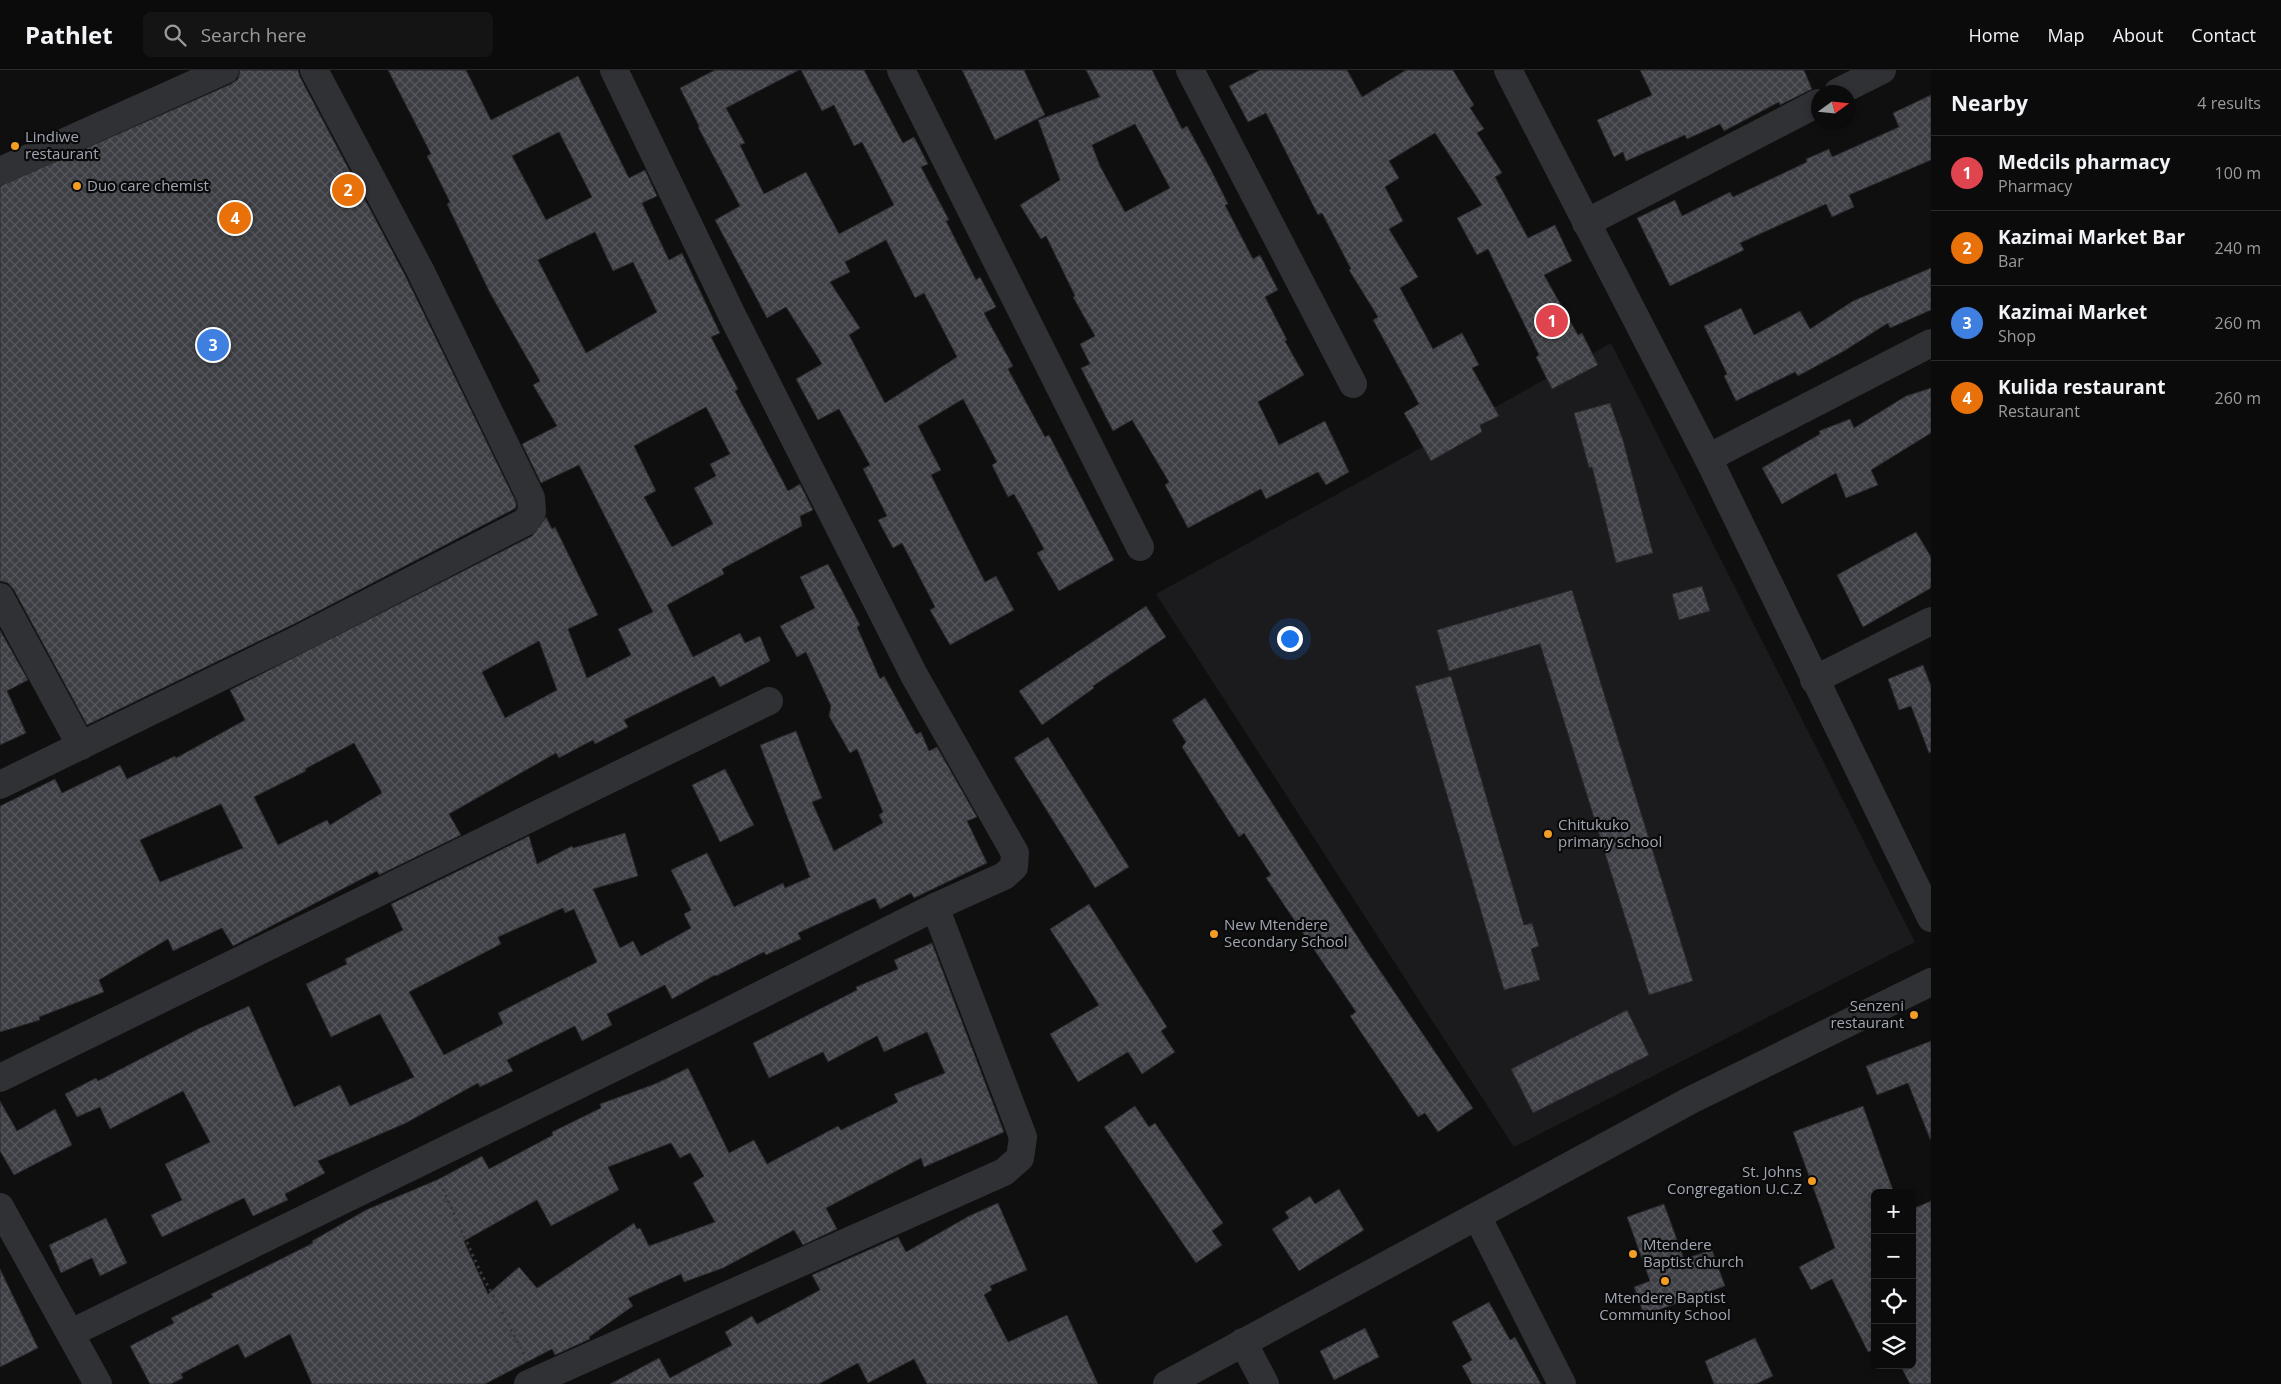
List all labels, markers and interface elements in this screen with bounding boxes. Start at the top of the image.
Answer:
search box [143,12,493,57]
text: Pathlet [25,18,113,51]
icon: search [161,21,189,49]
text: Search here [201,22,307,48]
text: Home [1969,23,2019,47]
text: Map [2047,23,2085,47]
text: About [2113,23,2163,47]
text: Contact [2191,23,2256,47]
north arrow [1811,85,1856,130]
text: Nearby [1951,89,2028,117]
text: 4 results [2197,92,2261,114]
place label: Lindiwe restaurant [25,126,99,163]
marker: Lindiwe restaurant [9,140,21,152]
text: Medcils pharmacy [1998,149,2170,175]
text: 1 [1962,162,1972,184]
text: 100 m [2215,162,2261,184]
pin: 2 [332,171,364,209]
place label: Duo care chemist [87,175,209,195]
text: Pharmacy [1998,175,2072,197]
marker: Duo care chemist [71,180,83,192]
pin: 4 [219,199,251,237]
text: Kazimai Market Bar [1998,224,2185,250]
text: 2 [1962,237,1972,259]
text: 240 m [2215,237,2261,259]
text: Bar [1998,250,2024,272]
text: Kazimai Market [1998,299,2147,325]
pin: 1 [1536,302,1568,340]
text: 3 [1962,312,1972,334]
text: 260 m [2215,312,2261,334]
text: Shop [1998,325,2036,347]
pin: 3 [197,326,229,364]
text: Kulida restaurant [1998,374,2165,400]
text: 4 [1962,387,1972,409]
text: 260 m [2215,387,2261,409]
text: Restaurant [1998,400,2080,422]
your location [1277,626,1303,652]
place label: Chitukuko primary school [1558,814,1662,851]
marker: Chitukuko primary school [1542,828,1554,840]
place label: New Mtendere Secondary School [1224,914,1348,951]
marker: New Mtendere Secondary School [1208,928,1220,940]
place label: Senzeni restaurant [1830,995,1904,1032]
marker: Senzeni restaurant [1908,1009,1920,1021]
place label: St. Johns Congregation U.C.Z [1667,1161,1802,1198]
marker: St. Johns Congregation U.C.Z [1806,1175,1818,1187]
map controls [1871,1189,1916,1369]
button: + [1871,1189,1916,1234]
place label: Mtendere Baptist church [1643,1234,1744,1271]
button: − [1871,1234,1916,1279]
marker: Mtendere Baptist church [1627,1248,1639,1260]
marker: Mtendere Baptist Community School [1659,1275,1671,1287]
button: locate [1871,1279,1916,1324]
place label: Mtendere Baptist Community School [1599,1287,1731,1324]
button: layers [1871,1324,1916,1369]

